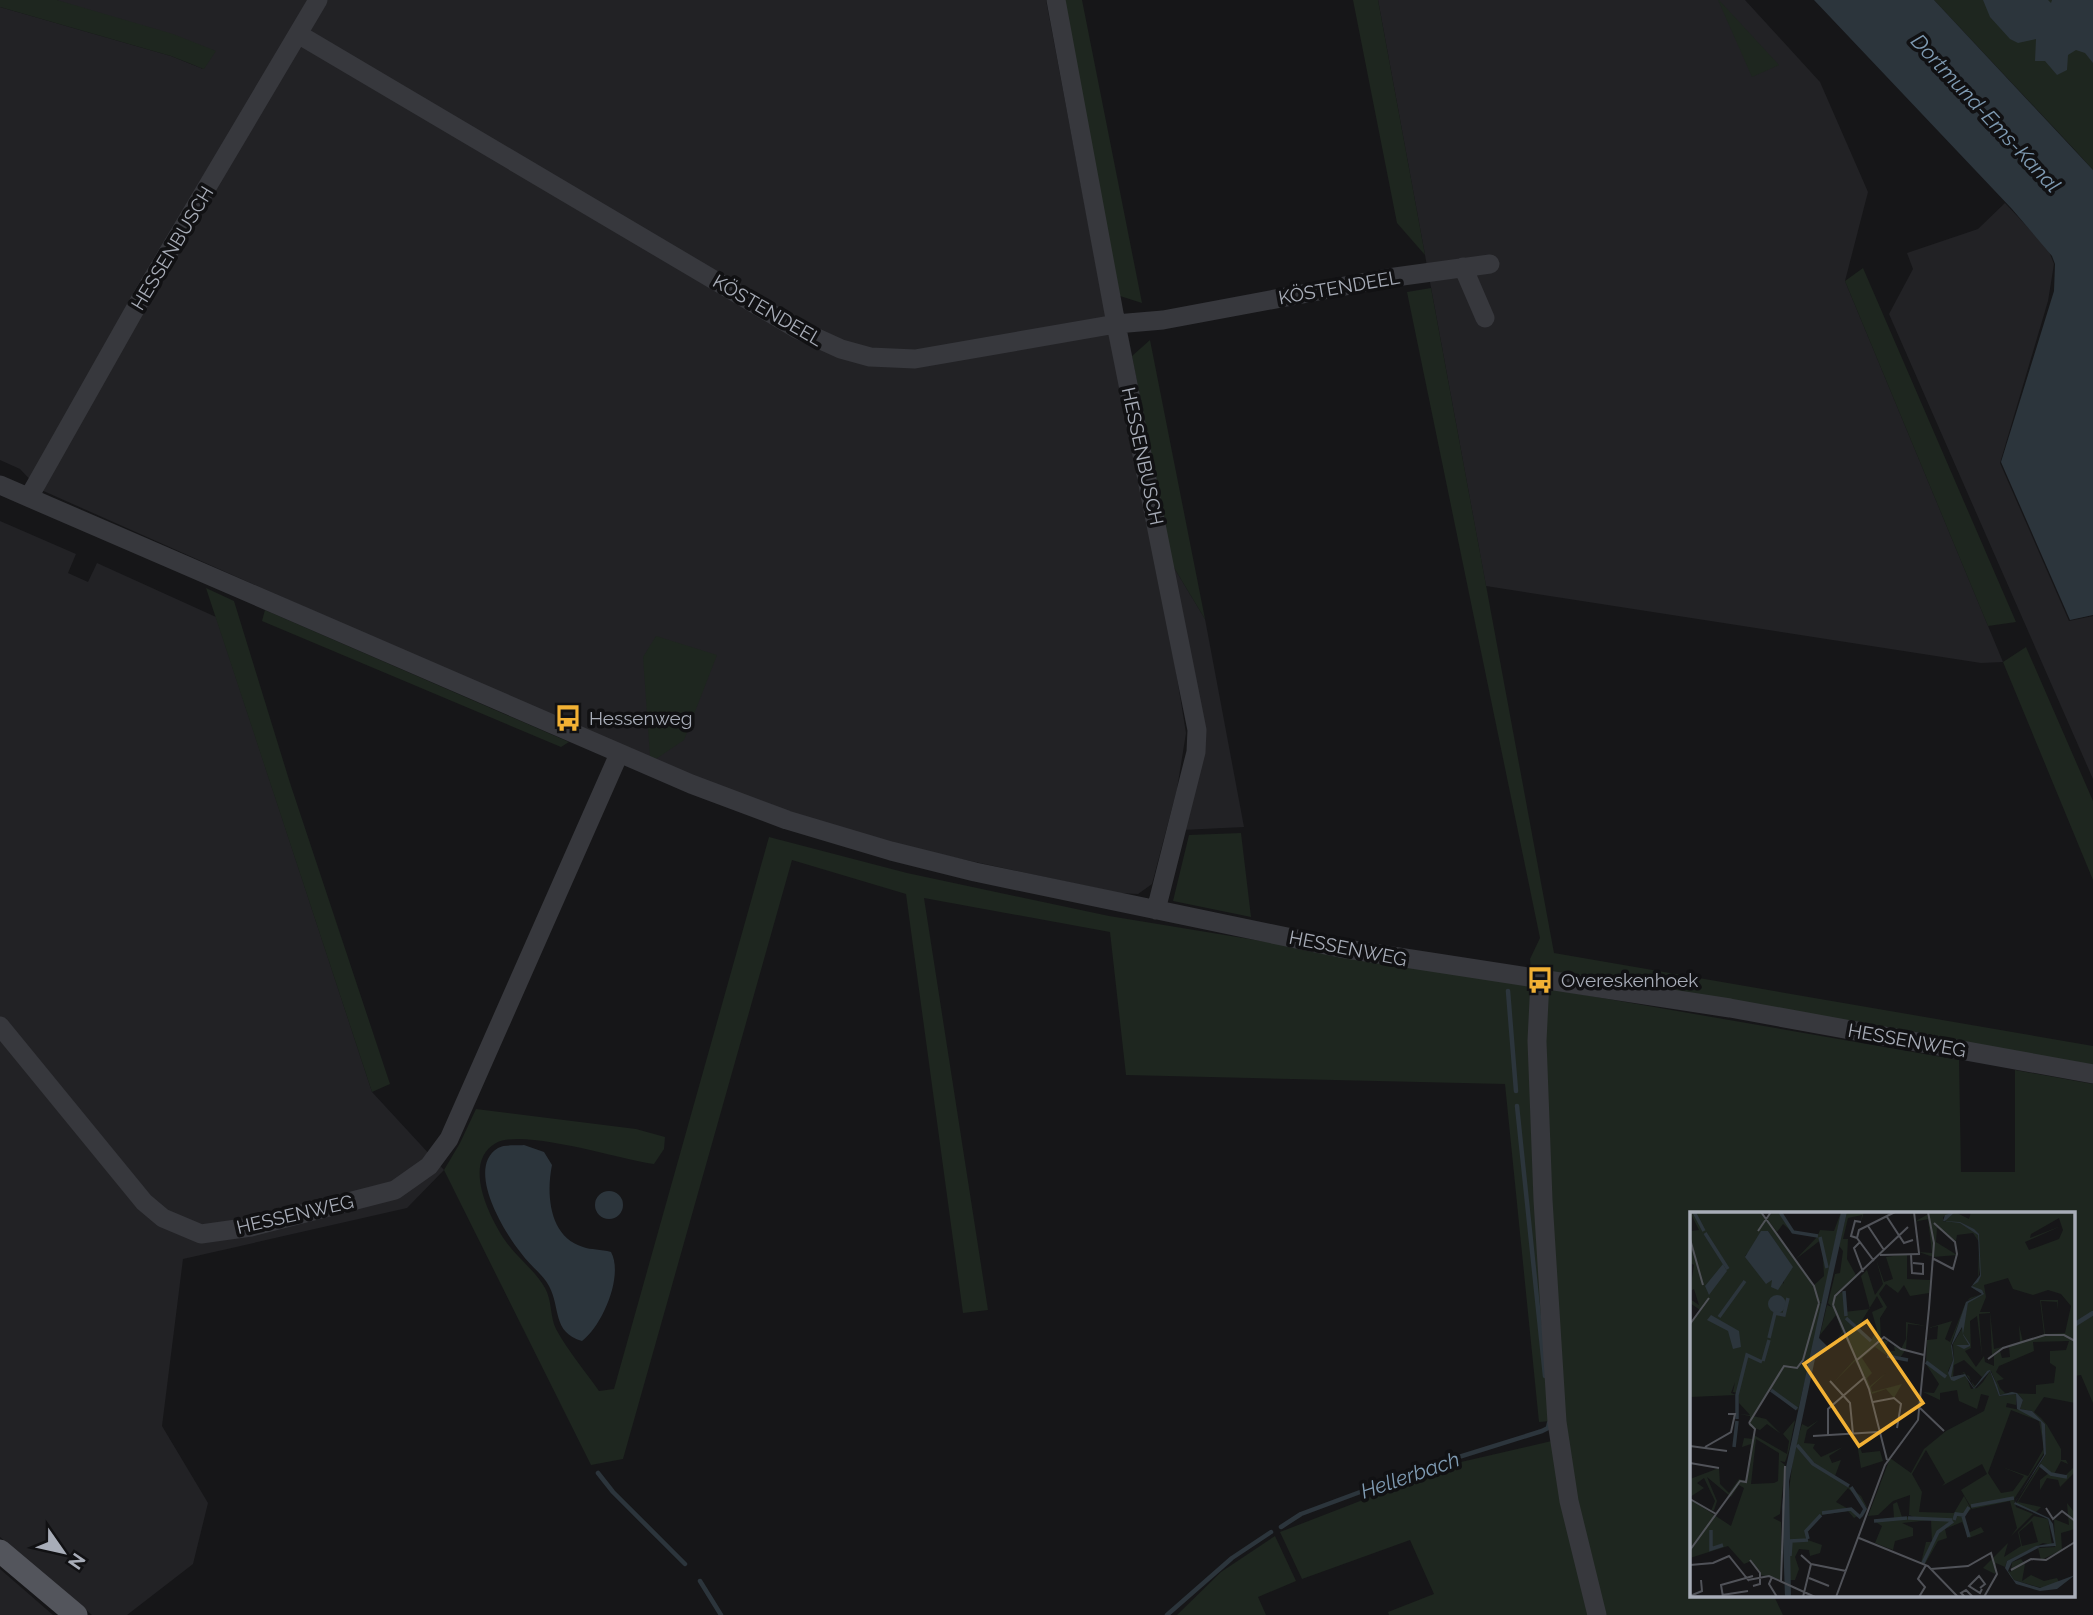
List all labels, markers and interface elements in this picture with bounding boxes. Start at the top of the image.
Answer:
water label: Dortmund-Ems-Kanal [1906,29,2066,197]
street label: HESSENBUSCH [126,182,218,314]
street label: KÖSTENDEEL [1277,265,1401,309]
street label: KÖSTENDEEL [709,270,827,350]
street label: HESSENBUSCH [1118,385,1168,527]
bus stop icon: Hessenweg [553,703,583,733]
place label: Hessenweg [589,707,692,729]
street label: HESSENWEG [1287,926,1409,970]
bus stop icon: Overeskenhoek [1525,965,1555,995]
place label: Overeskenhoek [1561,969,1698,991]
street label: HESSENWEG [1846,1019,1968,1061]
street label: HESSENWEG [234,1190,356,1238]
inset map [1690,1212,2076,1598]
water label: Hellerbach [1357,1446,1463,1504]
north arrow [28,1517,98,1587]
text: N [64,1549,90,1574]

